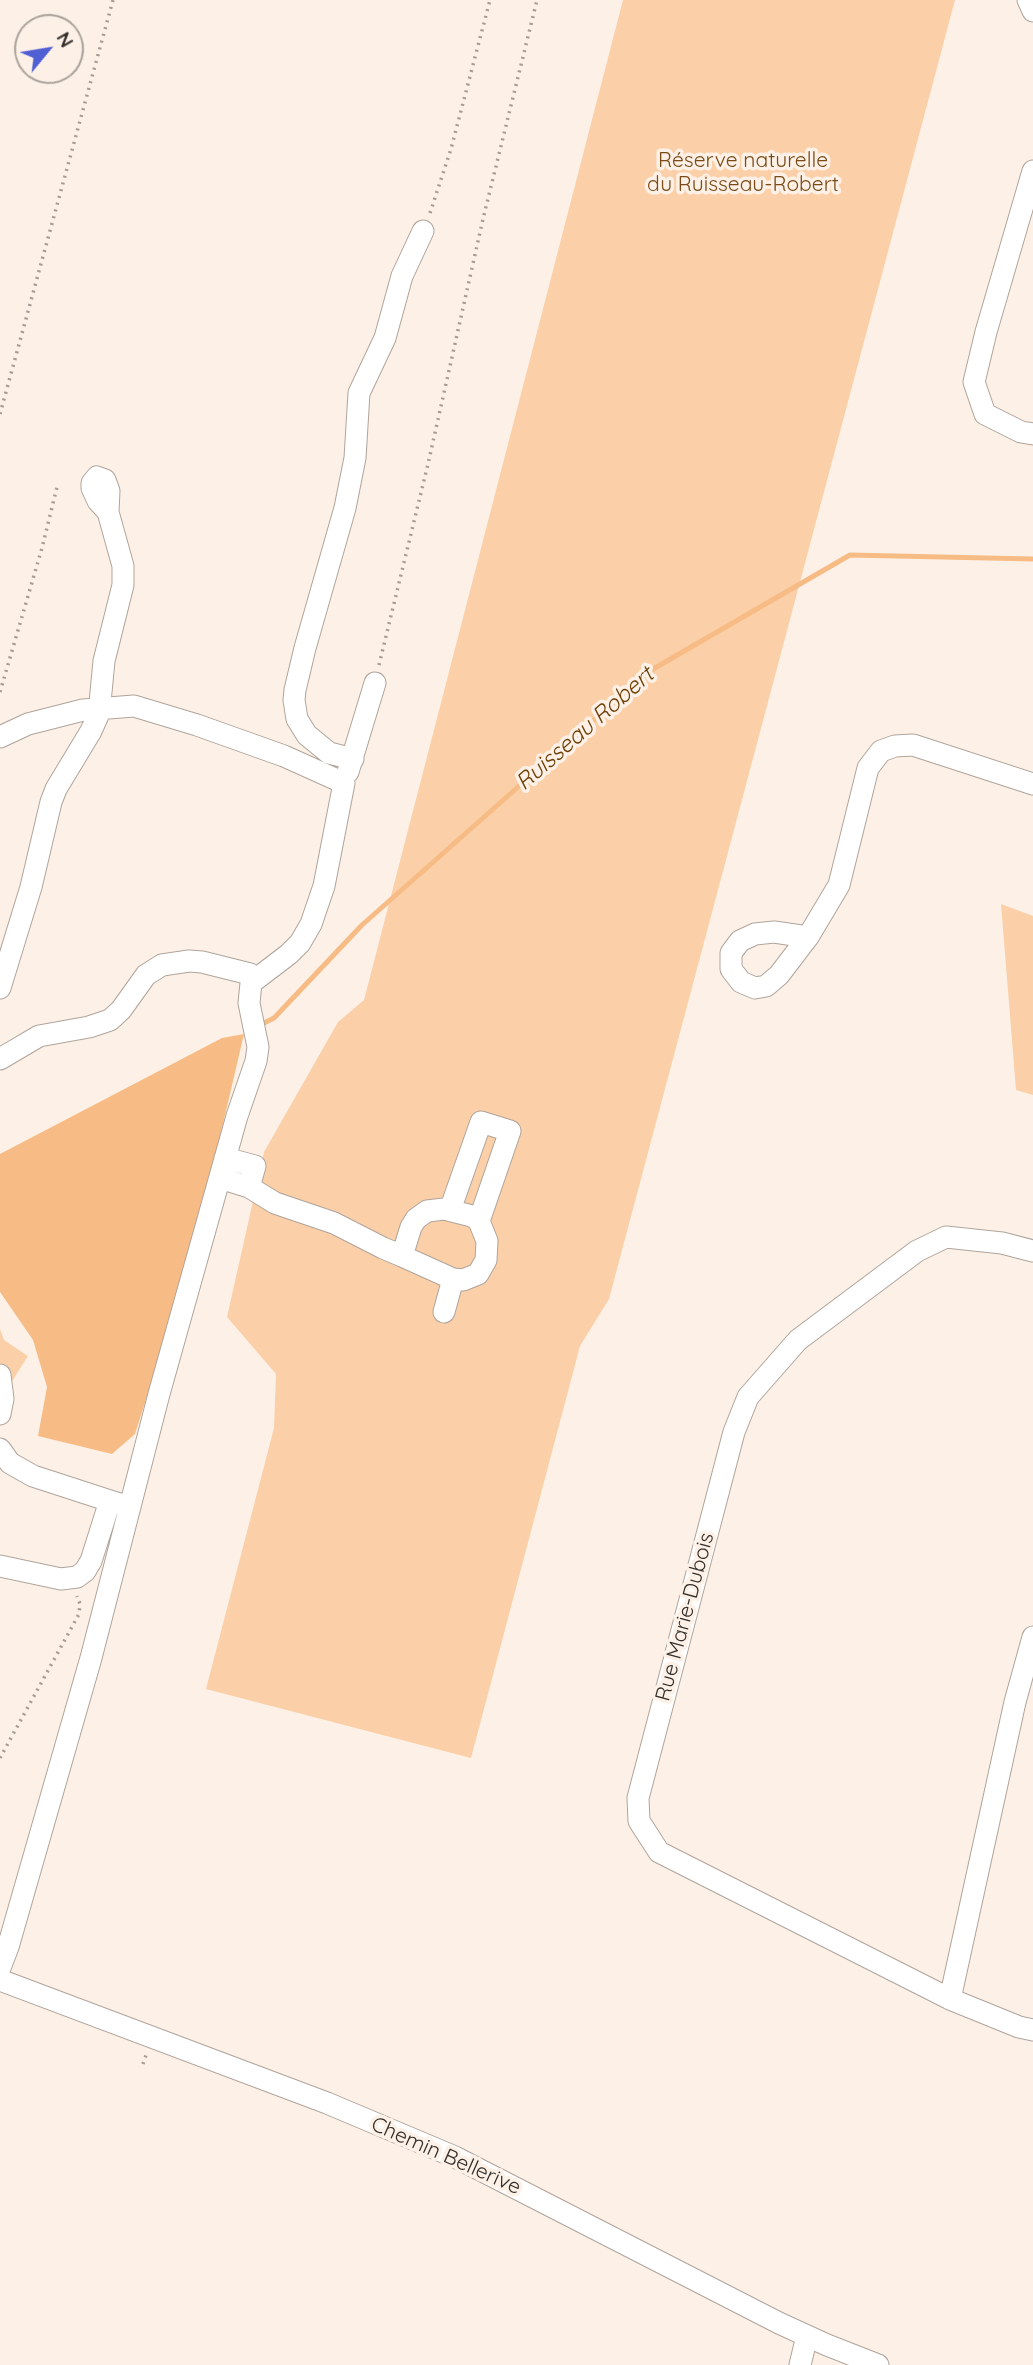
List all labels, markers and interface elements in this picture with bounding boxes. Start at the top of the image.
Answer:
north arrow [14,14,84,84]
text: N [52,27,79,52]
park label: Réserve naturelle du Ruisseau-Robert [647,148,839,198]
water label: Ruisseau Robert [510,662,660,796]
street label: Rue Marie-Dubois [650,1530,720,1704]
street label: Chemin Bellerive [367,2112,525,2200]

